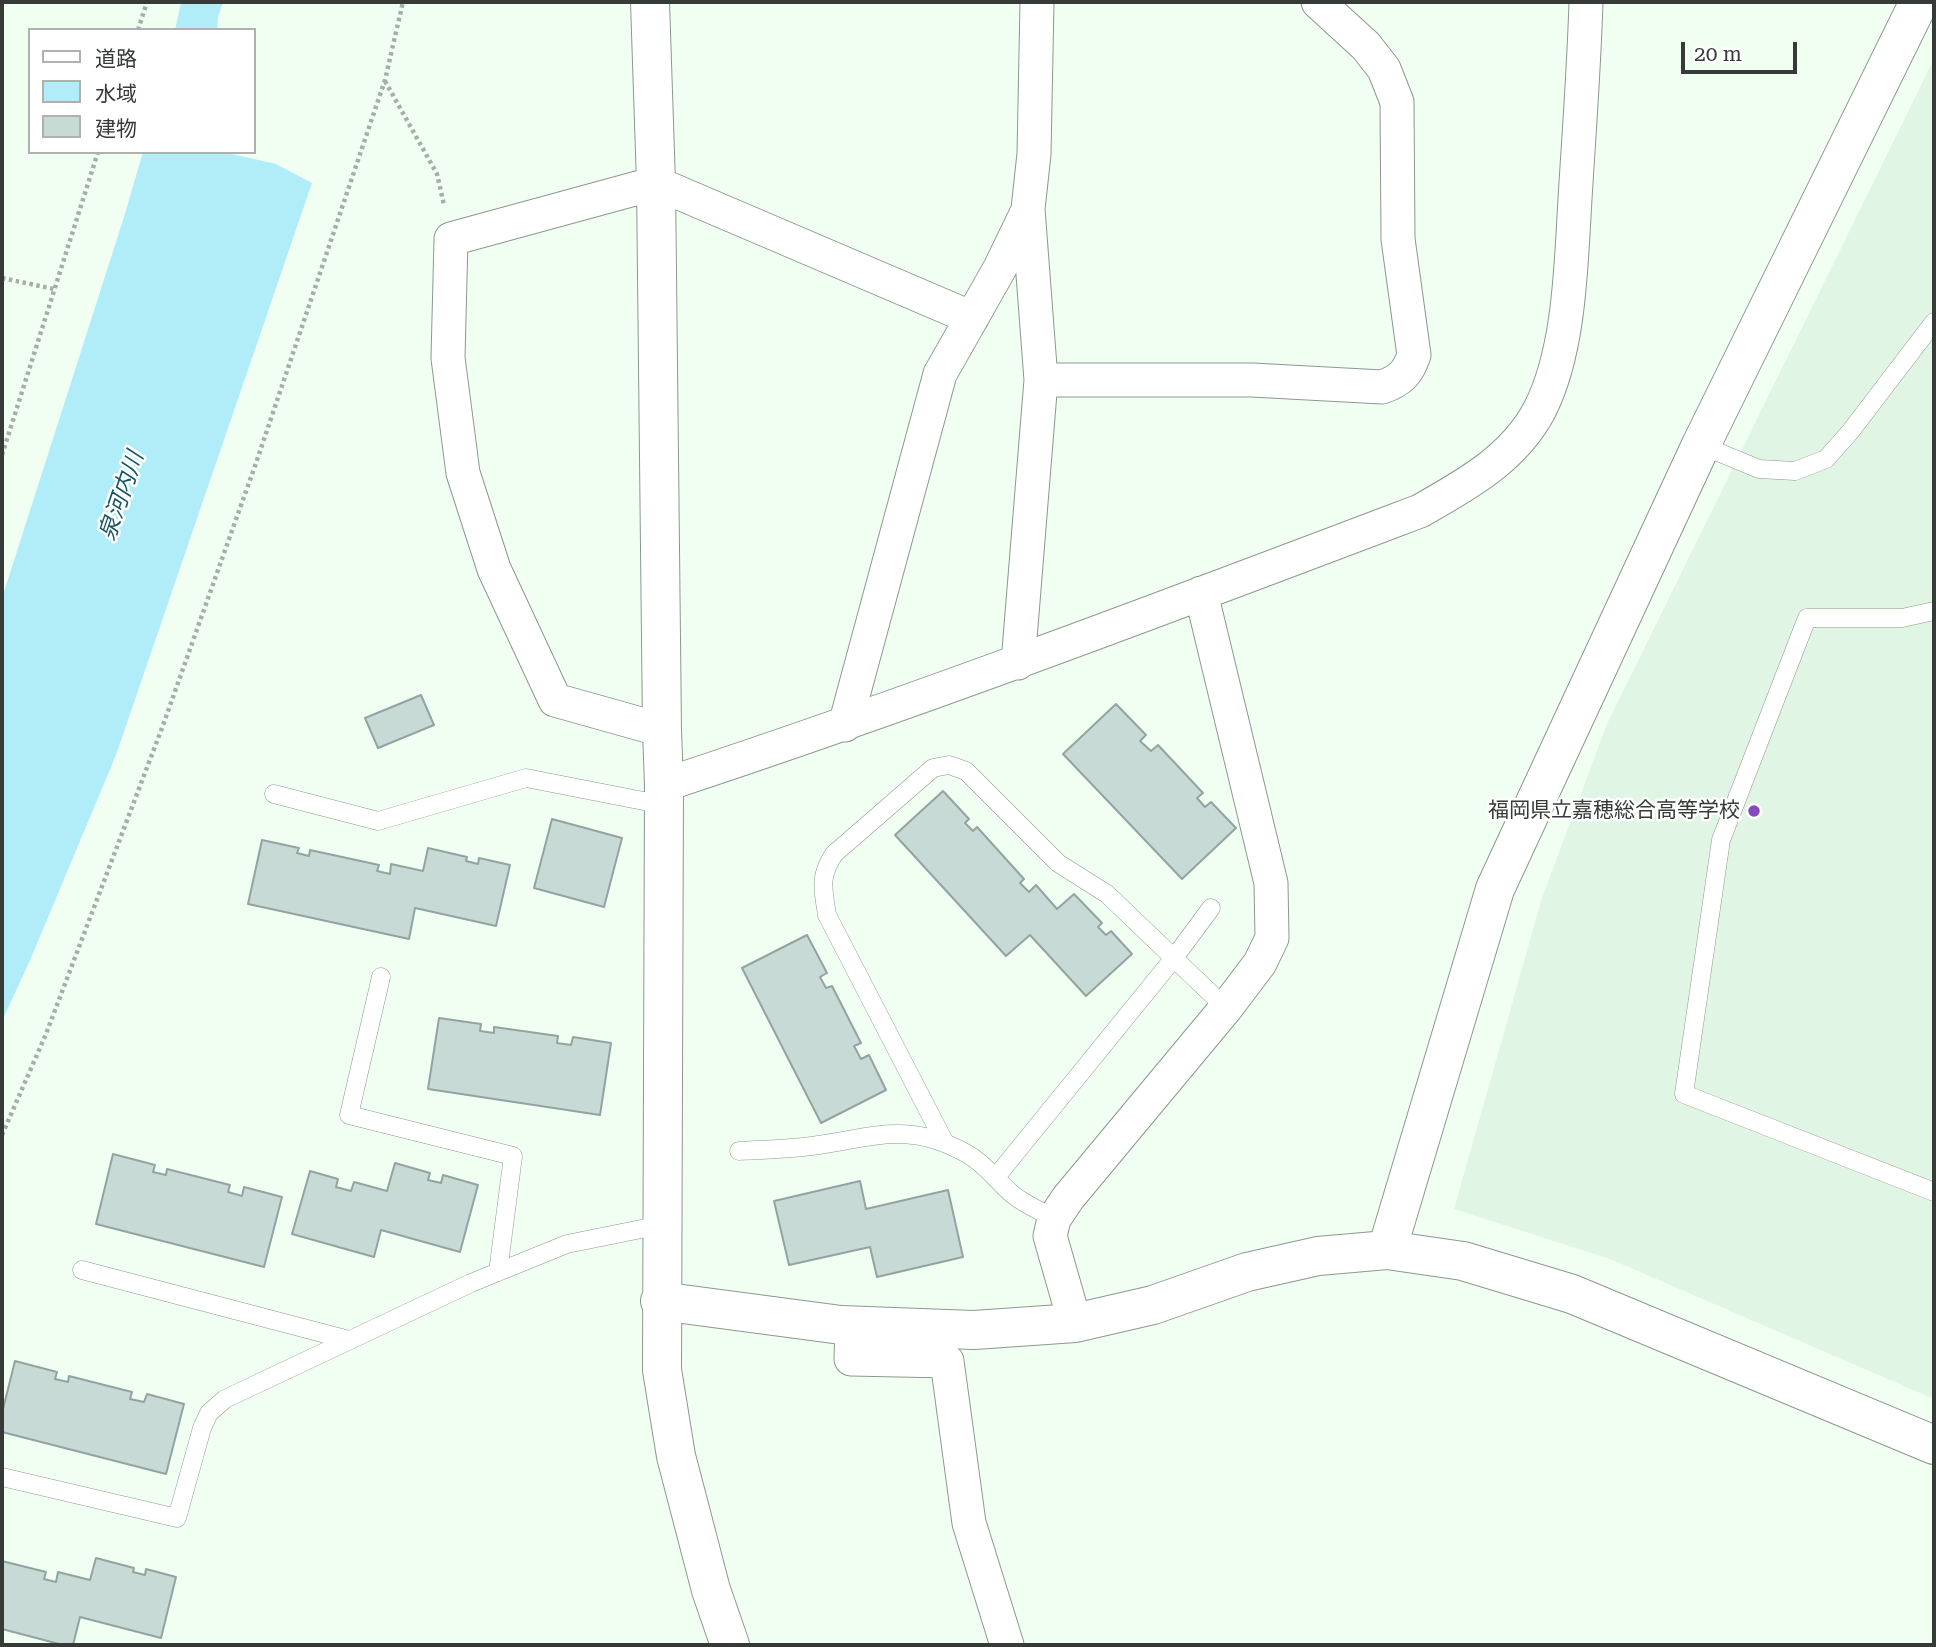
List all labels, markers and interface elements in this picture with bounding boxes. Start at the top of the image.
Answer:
legend [28,28,256,154]
scale bar [1684,28,1800,72]
text: 20 m [1694,42,1742,66]
text: 道路 [95,47,137,71]
text: 水域 [95,82,137,106]
text: 建物 [95,117,137,141]
water label: 泉河内川 [94,448,150,544]
place label: 福岡県立嘉穂総合高等学校 [1488,798,1740,824]
marker: 福岡県立嘉穂総合高等学校 [1746,803,1762,819]

